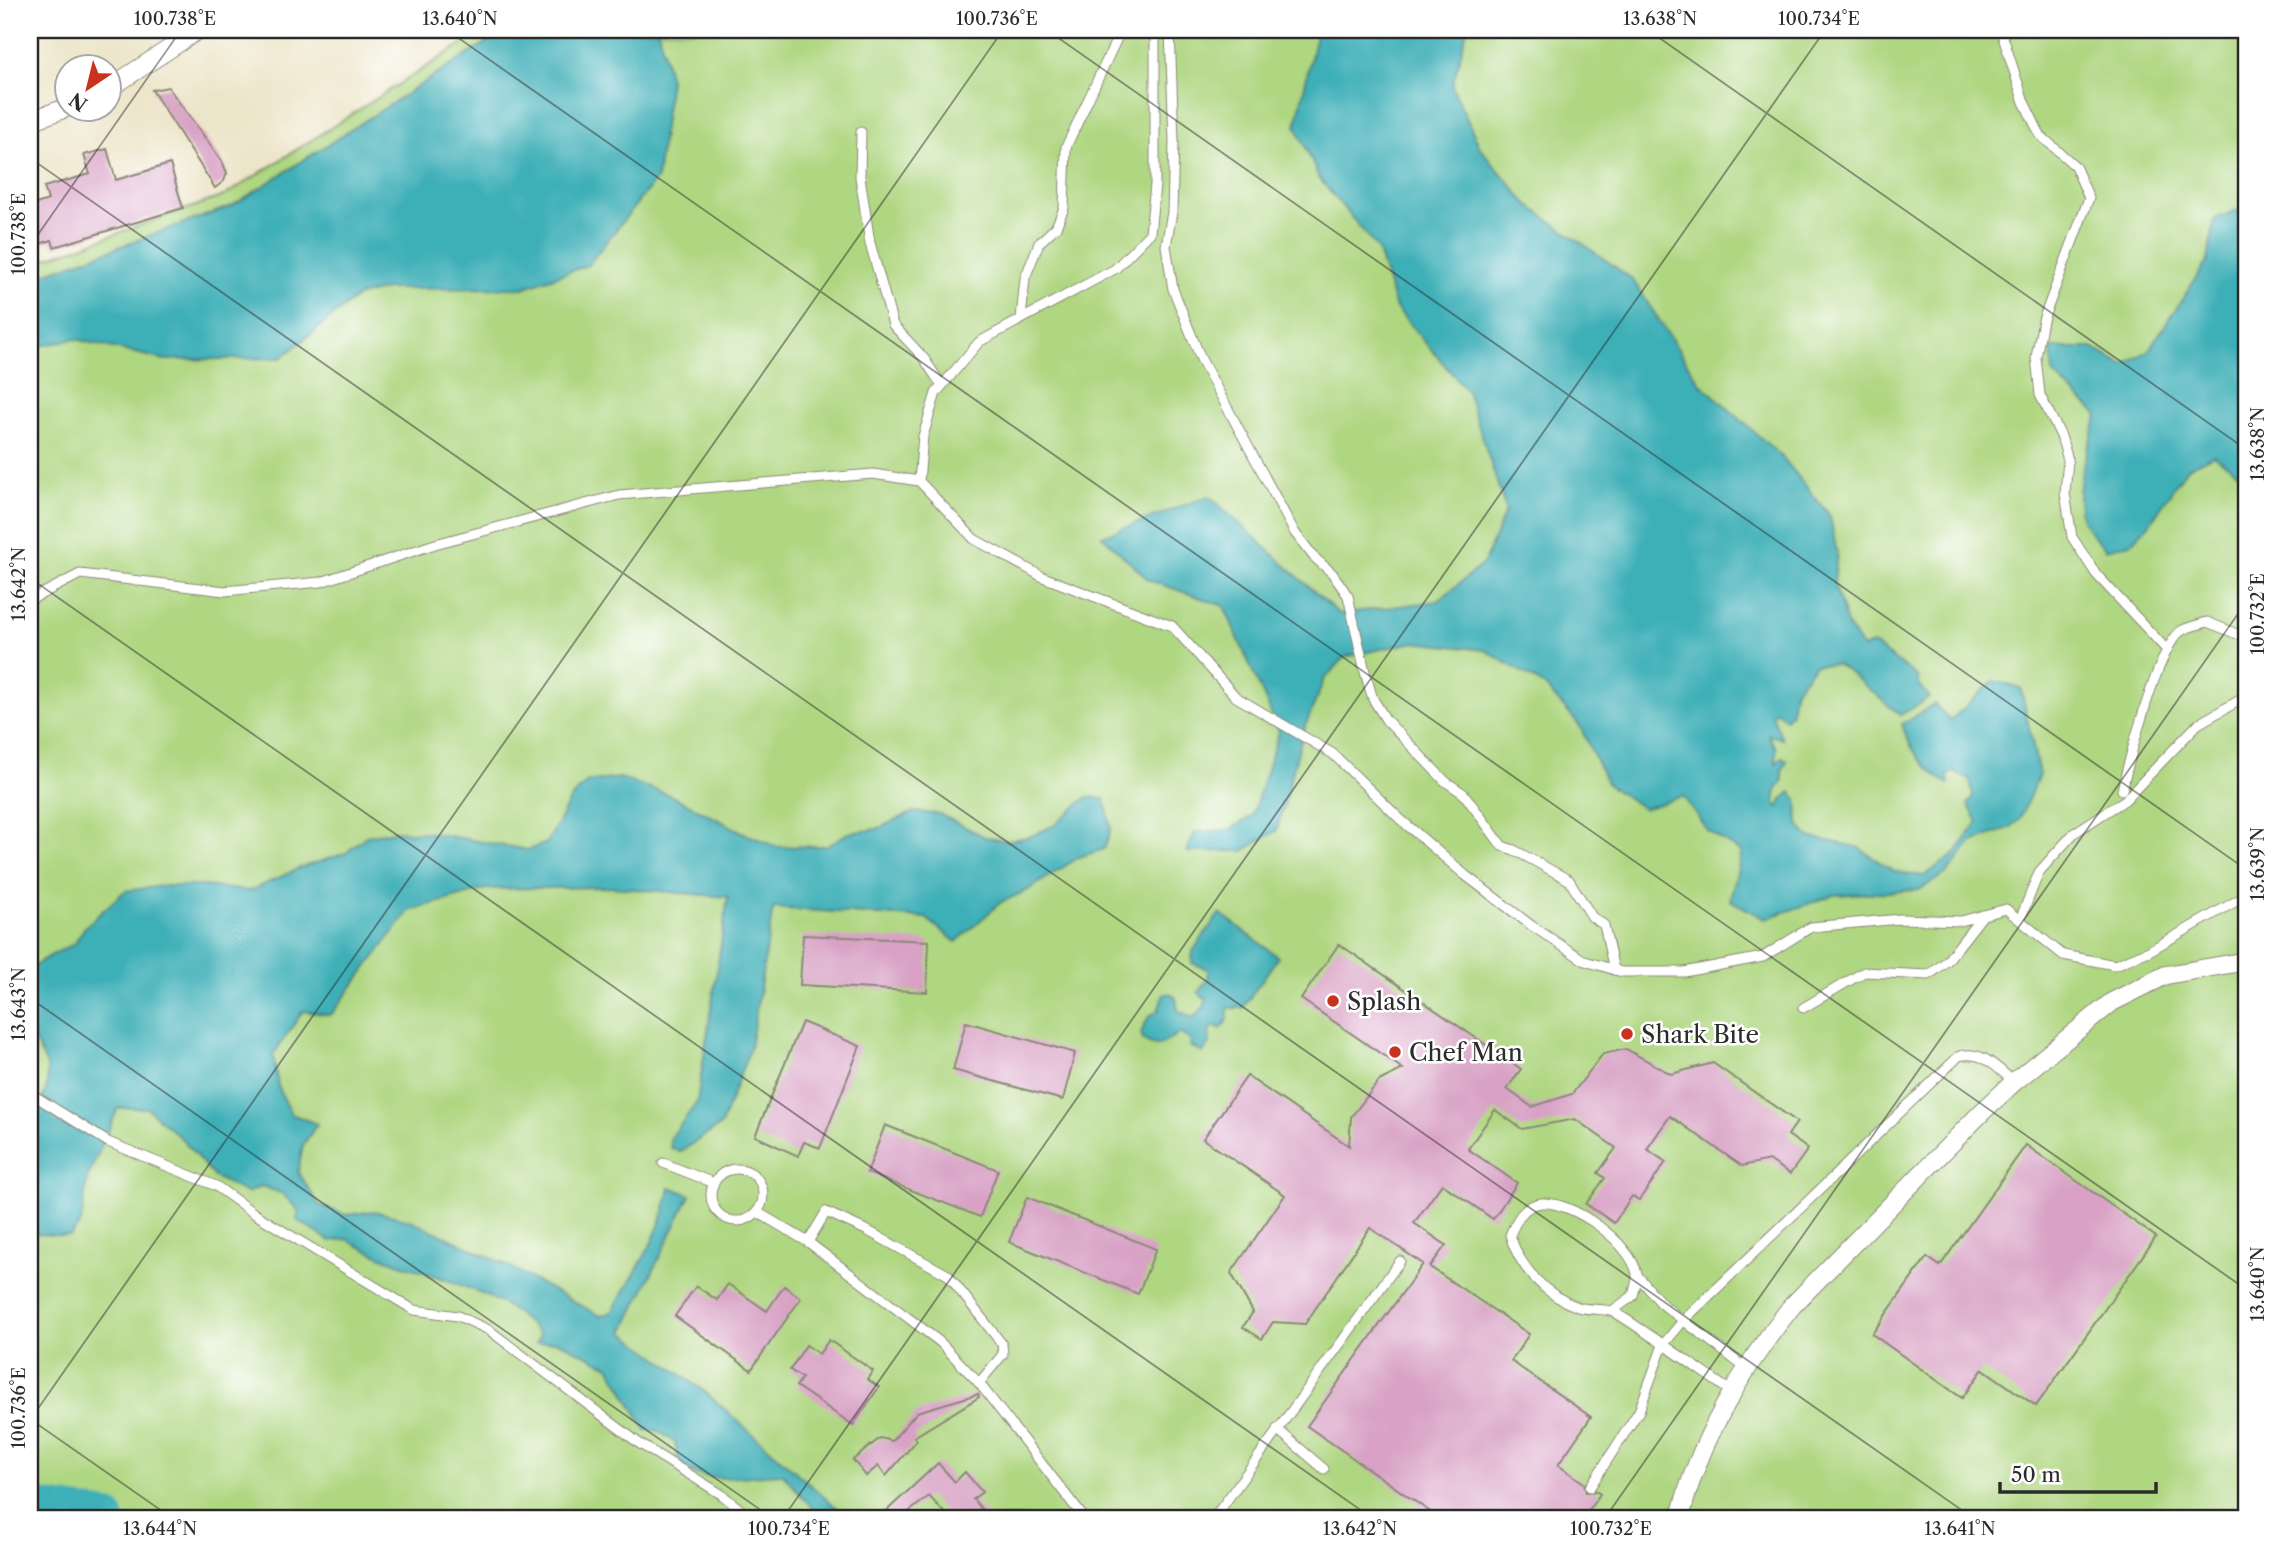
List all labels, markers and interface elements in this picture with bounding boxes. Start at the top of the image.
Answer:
text: 100.738°E [134,8,216,30]
text: 13.640°N [422,8,498,30]
text: 100.736°E [956,8,1038,30]
text: 13.638°N [1623,8,1697,30]
text: 100.734°E [1778,8,1860,30]
north arrow [52,52,122,122]
text: N [65,87,92,116]
text: 100.738°E [8,193,30,275]
text: 13.638°N [2247,407,2269,481]
text: 13.642°N [8,547,30,621]
text: 100.732°E [2247,573,2269,655]
text: 13.639°N [2247,827,2269,901]
text: 13.643°N [8,967,30,1041]
place label: Splash [1347,987,1421,1016]
marker: Splash [1325,993,1341,1009]
place label: Shark Bite [1641,1020,1759,1049]
marker: Shark Bite [1619,1026,1635,1042]
place label: Chef Man [1409,1038,1523,1067]
marker: Chef Man [1387,1044,1403,1060]
text: 13.640°N [2247,1246,2269,1322]
text: 100.736°E [8,1367,30,1449]
scale bar [2000,1450,2156,1494]
text: 50 m [2011,1462,2061,1487]
text: 13.644°N [123,1518,197,1540]
text: 100.734°E [748,1518,830,1540]
text: 13.642°N [1323,1518,1397,1540]
text: 100.732°E [1570,1518,1652,1540]
text: 13.641°N [1924,1518,1996,1540]

